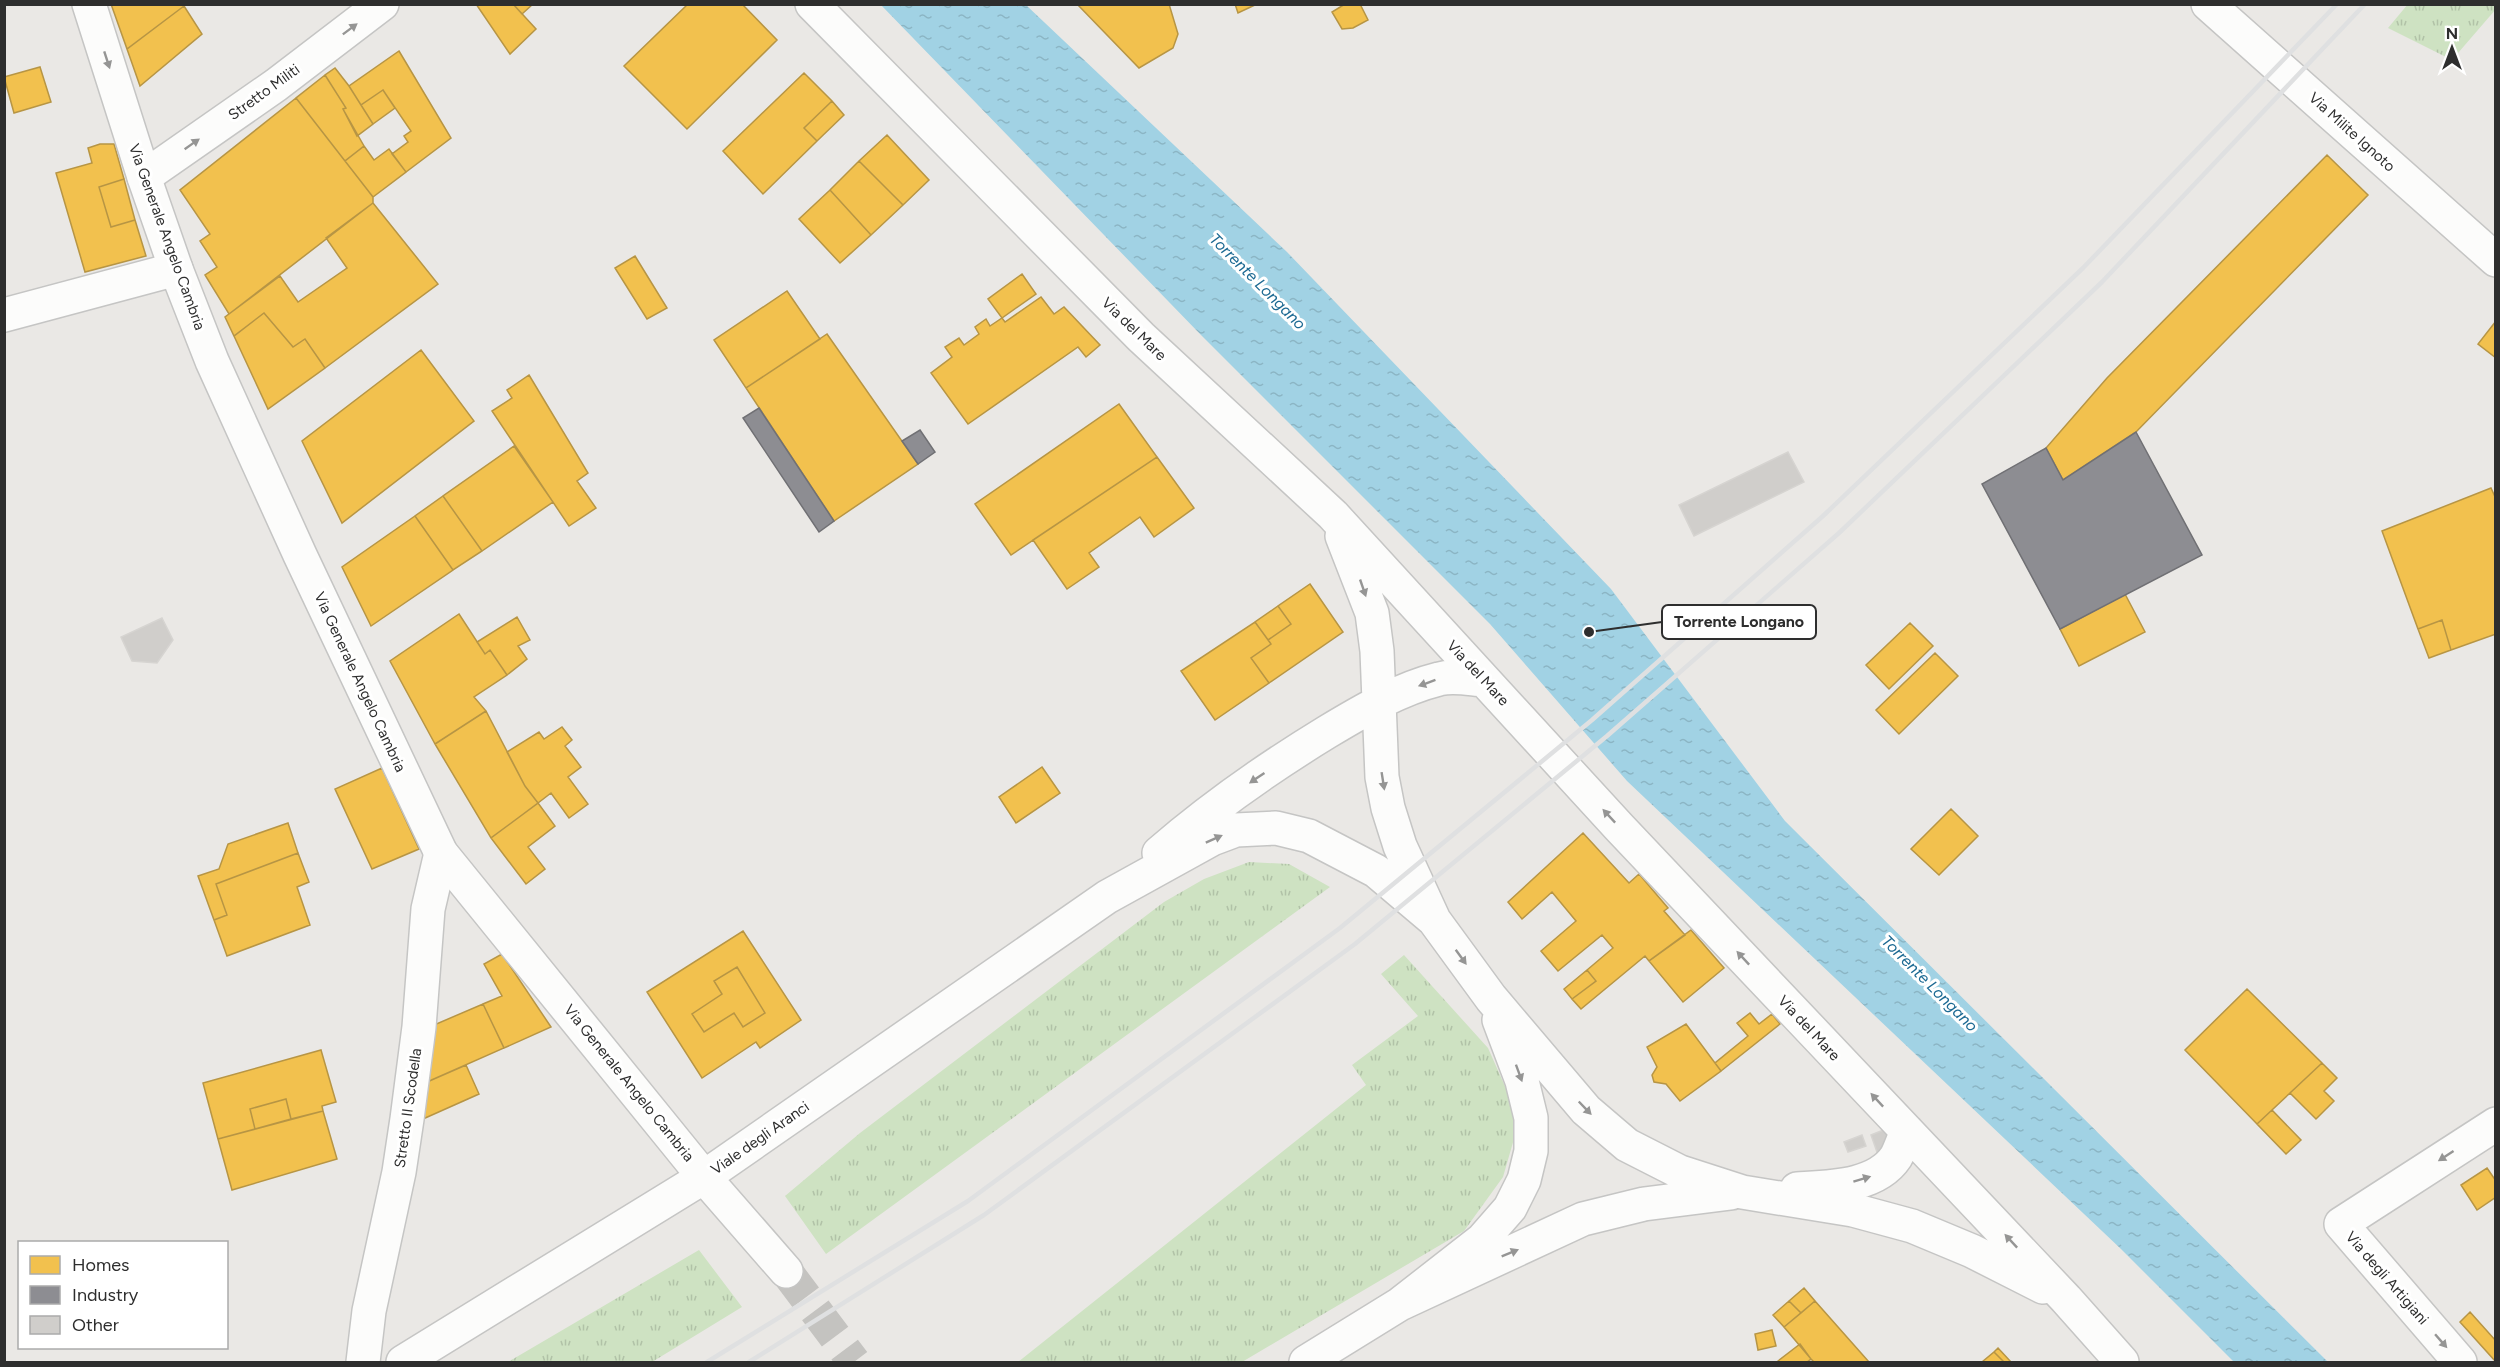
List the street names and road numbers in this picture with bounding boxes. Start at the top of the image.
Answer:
street label: Stretto Militi [225,60,303,124]
street label: Via Milite Ignoto [2305,89,2399,176]
street label: Via Generale Angelo Cambria [125,141,209,333]
street label: Via del Mare [1098,294,1170,364]
street label: Via Generale Angelo Cambria [310,589,410,775]
street label: Via del Mare [1443,637,1513,709]
street label: Via del Mare [1774,992,1844,1064]
street label: Via Generale Angelo Cambria [560,1001,698,1165]
street label: Stretto II Scodella [391,1047,425,1169]
street label: Viale degli Aranci [707,1097,813,1179]
street label: Via degli Artigiani [2342,1228,2432,1328]

